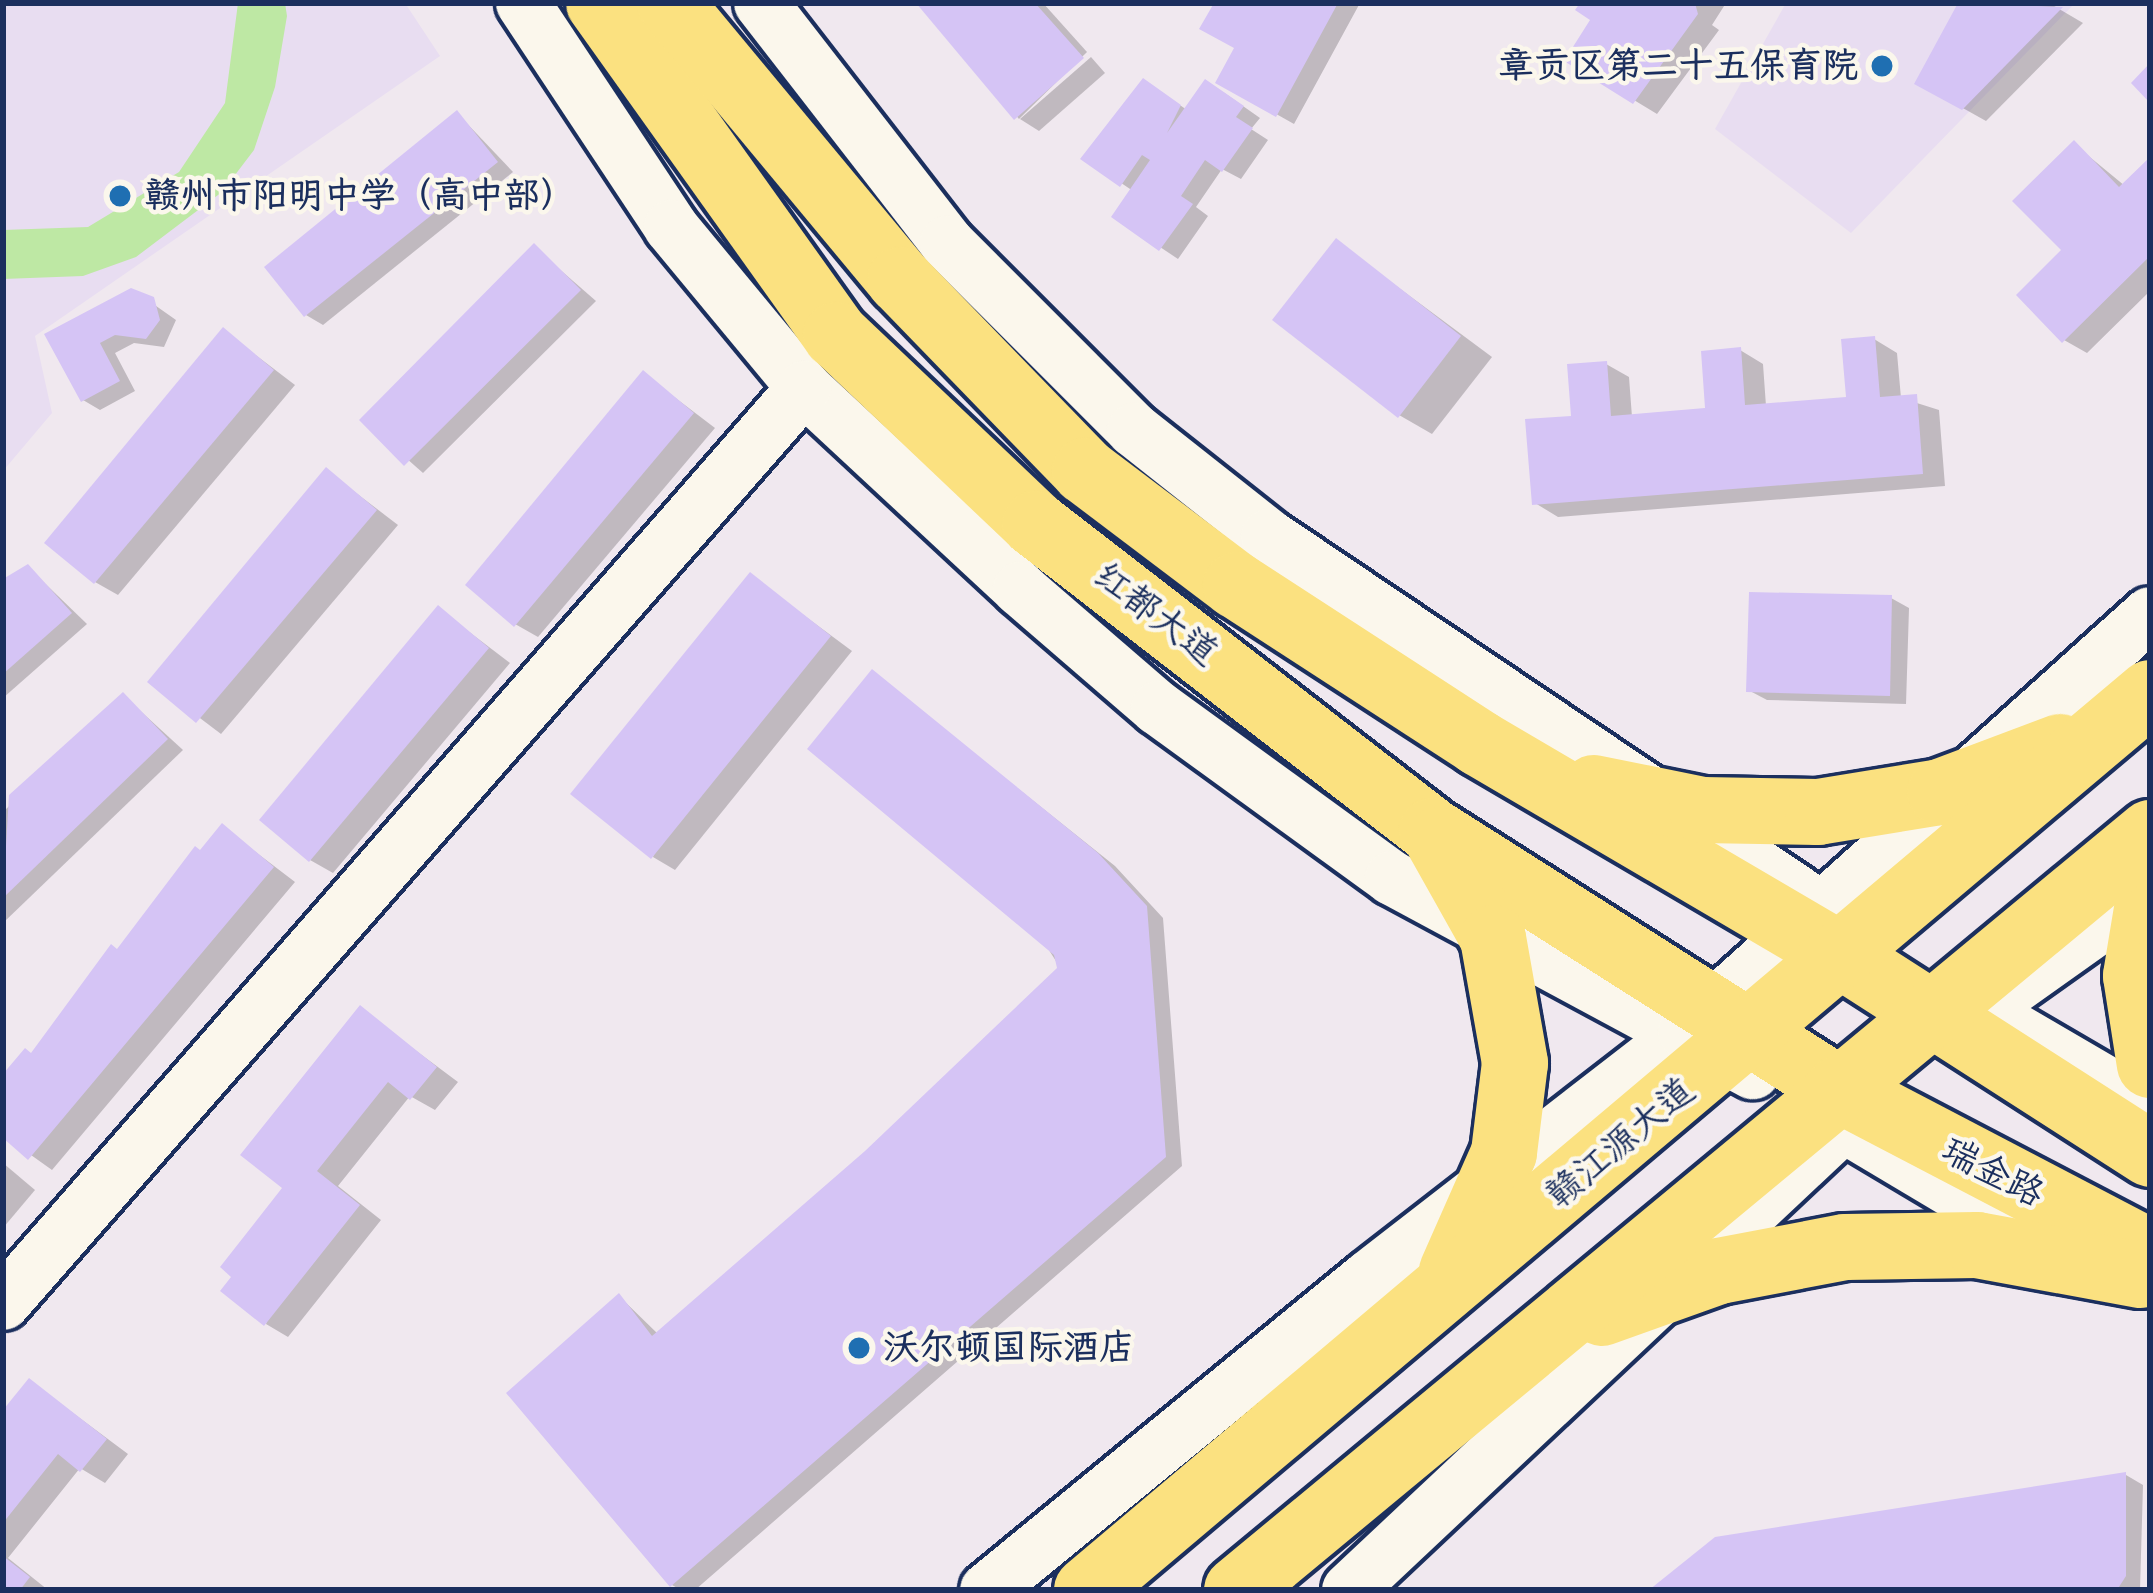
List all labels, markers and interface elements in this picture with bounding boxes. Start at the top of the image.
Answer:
place label: 章贡区第二十五保育院 [1498,44,1858,88]
marker: 章贡区第二十五保育院 [1869,53,1895,79]
place label: 赣州市阳明中学（高中部） [144,174,576,218]
marker: 赣州市阳明中学（高中部） [107,183,133,209]
street label: 红都大道 [1085,553,1227,675]
street label: 赣江源大道 [1537,1069,1703,1217]
street label: 瑞金路 [1935,1128,2051,1216]
place label: 沃尔顿国际酒店 [883,1326,1135,1370]
marker: 沃尔顿国际酒店 [846,1335,872,1361]

